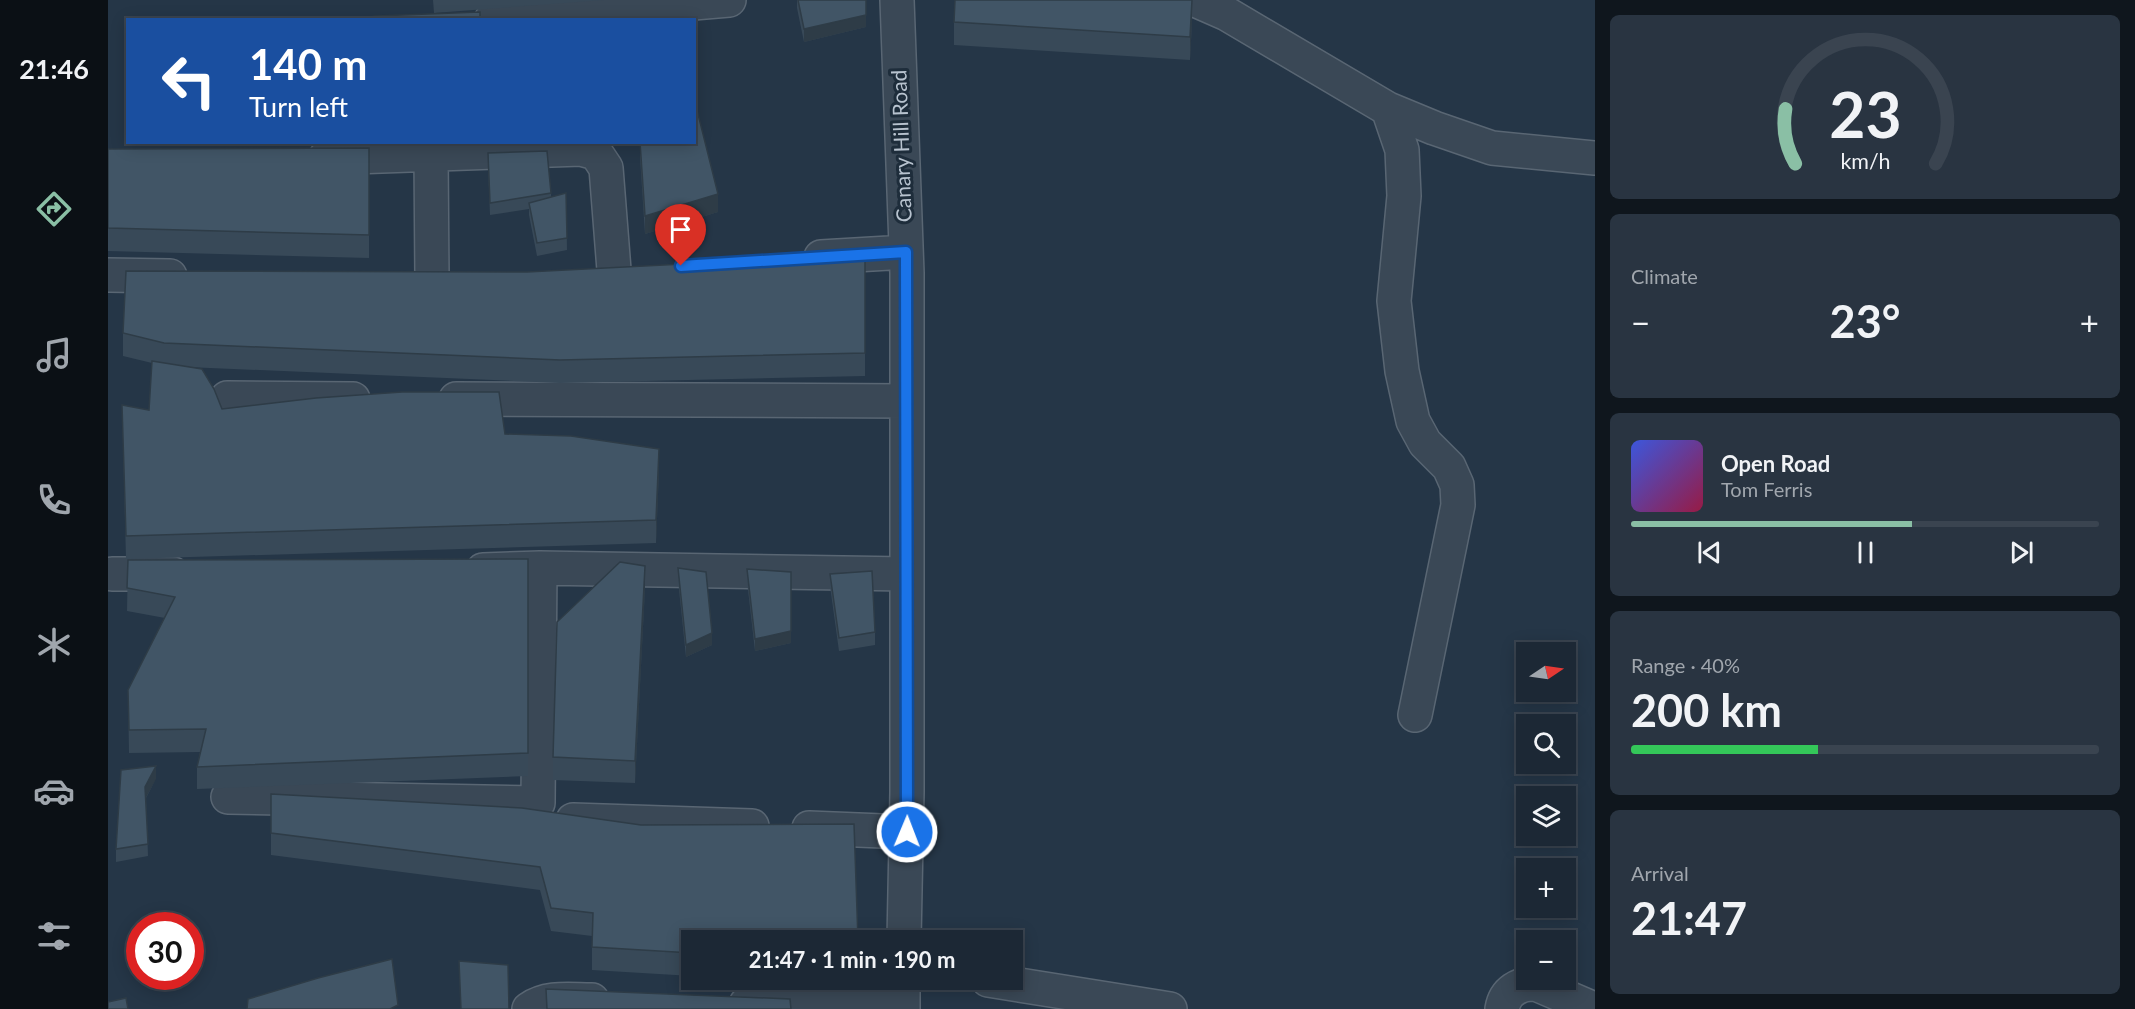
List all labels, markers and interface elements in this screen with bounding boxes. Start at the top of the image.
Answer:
text: 140 m [249,39,367,89]
icon: left [150,42,228,120]
text: 21:46 [19,52,89,85]
street label: Canary Hill Road [885,69,916,223]
text: 23 [1829,76,1901,151]
text: Turn left [249,90,348,123]
text: km/h [1840,148,1890,174]
icon: directions [33,188,75,230]
pin [655,204,706,266]
icon: arrive [664,213,697,246]
text: Climate [1631,264,1698,288]
text: 23° [1830,294,1900,348]
text: − [1631,302,1650,342]
text: + [2080,302,2099,342]
icon: music [33,334,75,376]
text: Open Road [1721,450,1830,477]
text: Tom Ferris [1721,477,1812,501]
icon: phone [33,479,75,521]
icon: previous [1693,536,1726,569]
icon: pause [1849,536,1882,569]
icon: next [2005,536,2038,569]
icon: climate [33,624,75,666]
north arrow [1516,642,1576,702]
map controls [1516,642,1576,990]
text: Range · 40% [1631,653,1740,677]
text: 200 km [1631,683,1782,737]
button: search [1516,714,1576,774]
icon: car [33,770,75,812]
button: layers [1516,786,1576,846]
position arrow [875,800,939,864]
button: + [1516,858,1576,918]
text: Arrival [1631,861,1689,885]
text: 21:47 [1631,891,1747,945]
speed limit sign: 30 [126,912,204,990]
icon: filters [33,915,75,957]
button: − [1516,930,1576,990]
text: 21:47 · 1 min · 190 m [749,946,955,973]

